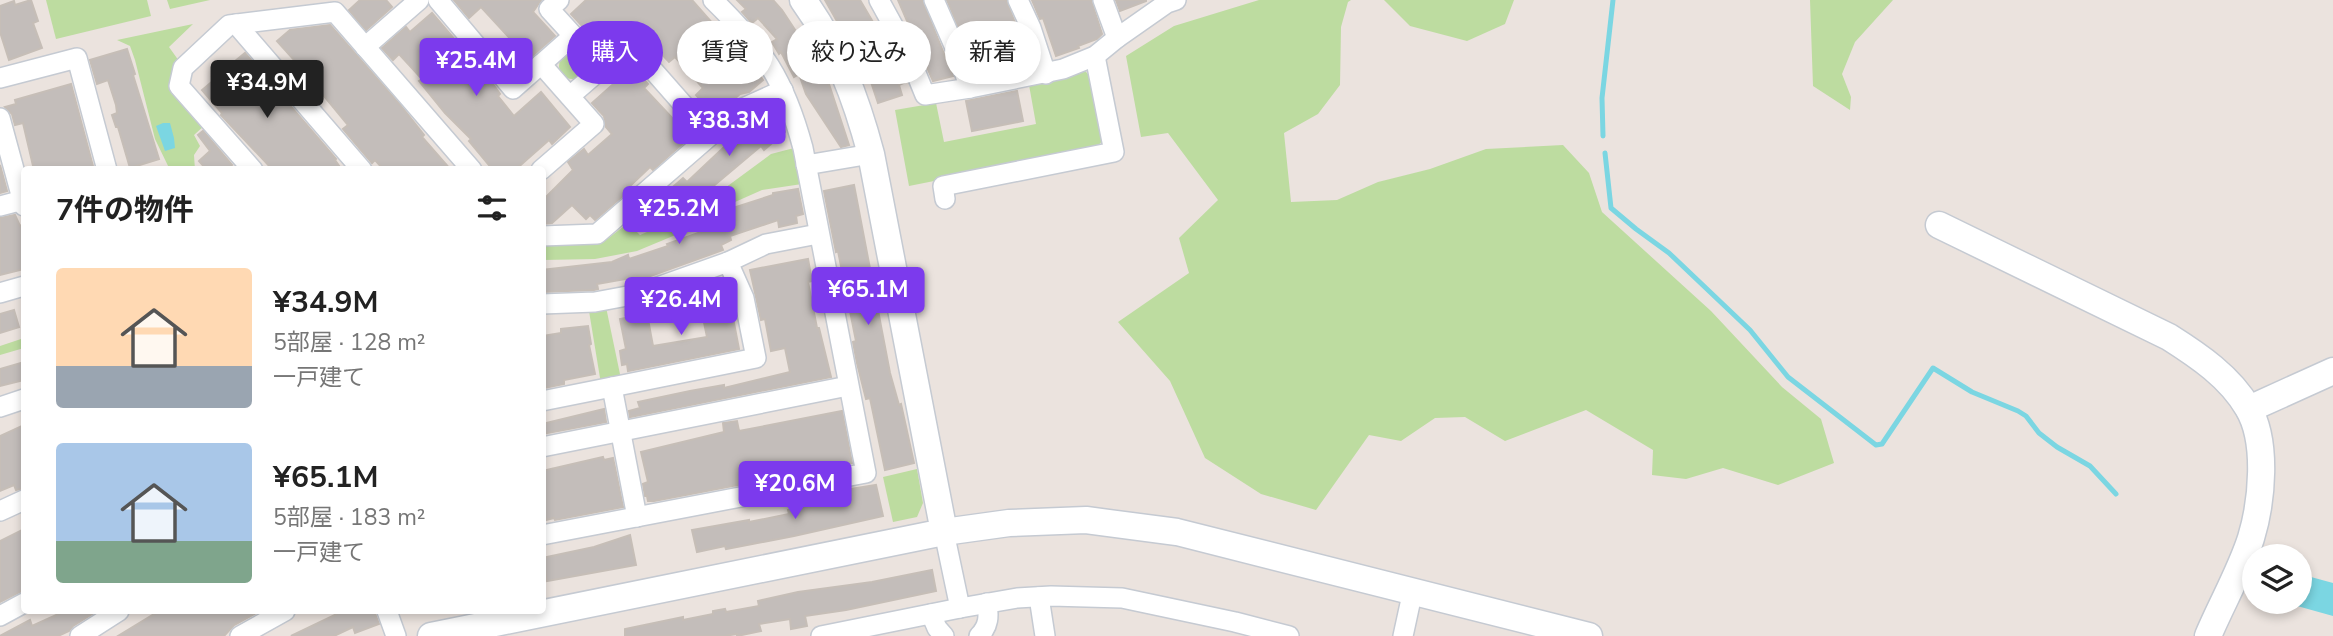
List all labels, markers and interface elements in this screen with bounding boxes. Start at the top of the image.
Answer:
chip: 購入 [567,21,663,84]
chip: 賃貸 [677,21,773,84]
chip: 絞り込み [787,21,931,84]
chip: 新着 [945,21,1041,84]
pin: ¥25.4M [419,38,533,98]
text: ¥25.4M [436,45,516,76]
pin: ¥34.9M [210,60,324,120]
text: ¥34.9M [227,67,307,98]
pin: ¥38.3M [672,99,786,158]
text: ¥38.3M [689,105,769,136]
pin: ¥25.2M [622,187,736,246]
icon: filters [473,189,511,227]
text: 7件の物件 [56,190,194,231]
text: ¥25.2M [639,193,719,224]
pin: ¥65.1M [811,268,925,327]
text: ¥65.1M [828,274,908,305]
pin: ¥26.4M [624,278,738,337]
text: ¥34.9M [273,282,378,323]
text: ¥26.4M [641,284,721,315]
icon: home [112,296,196,380]
text: 5部屋 · 128 m² [273,327,426,358]
text: 一戸建て [273,362,365,393]
text: ¥65.1M [273,457,378,498]
pin: ¥20.6M [738,462,852,521]
text: ¥20.6M [755,468,835,499]
icon: home [112,471,196,555]
text: 5部屋 · 183 m² [273,502,426,533]
text: 一戸建て [273,537,365,568]
map controls [2242,544,2312,614]
button: layers [2242,544,2312,614]

